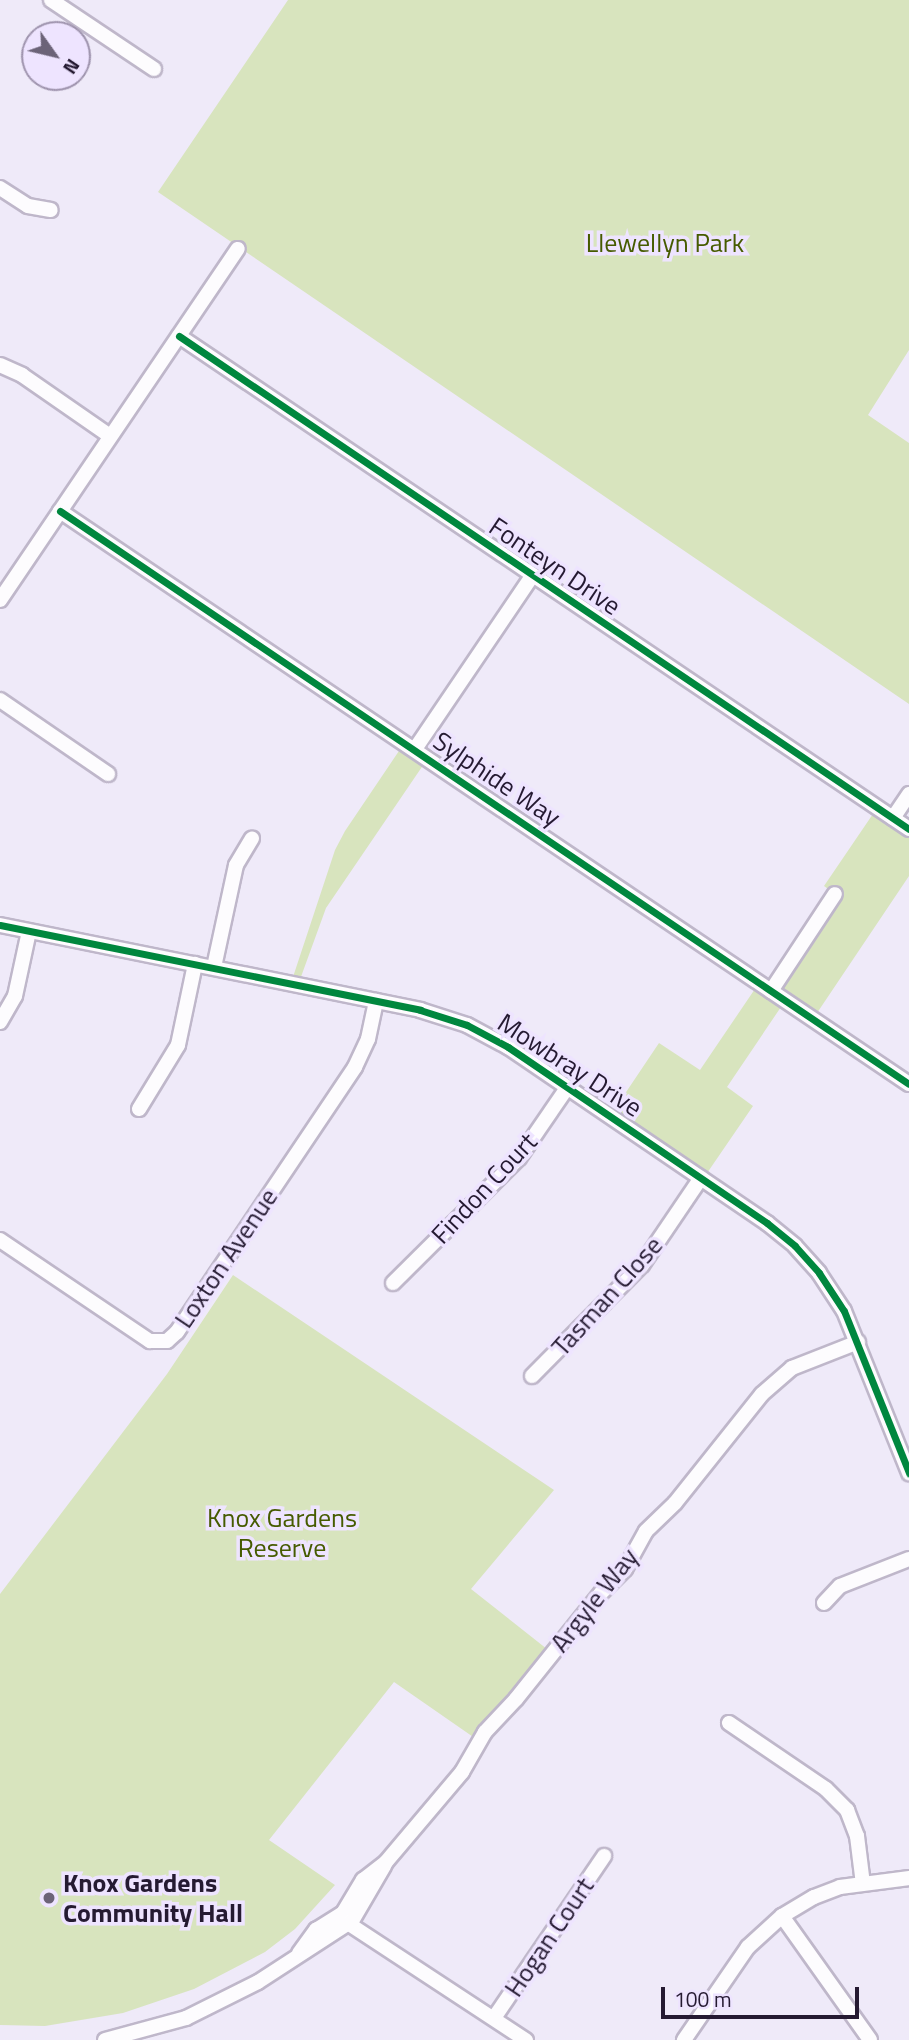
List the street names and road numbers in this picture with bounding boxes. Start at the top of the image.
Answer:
street label: Fonteyn Drive [483,511,627,621]
street label: Sylphide Way [428,725,566,833]
street label: Mowbray Drive [492,1007,648,1123]
street label: Findon Court [425,1126,543,1250]
street label: Loxton Avenue [168,1182,284,1334]
street label: Tasman Close [545,1230,669,1362]
street label: Argyle Way [544,1542,644,1658]
street label: Hogan Court [498,1872,600,2002]

